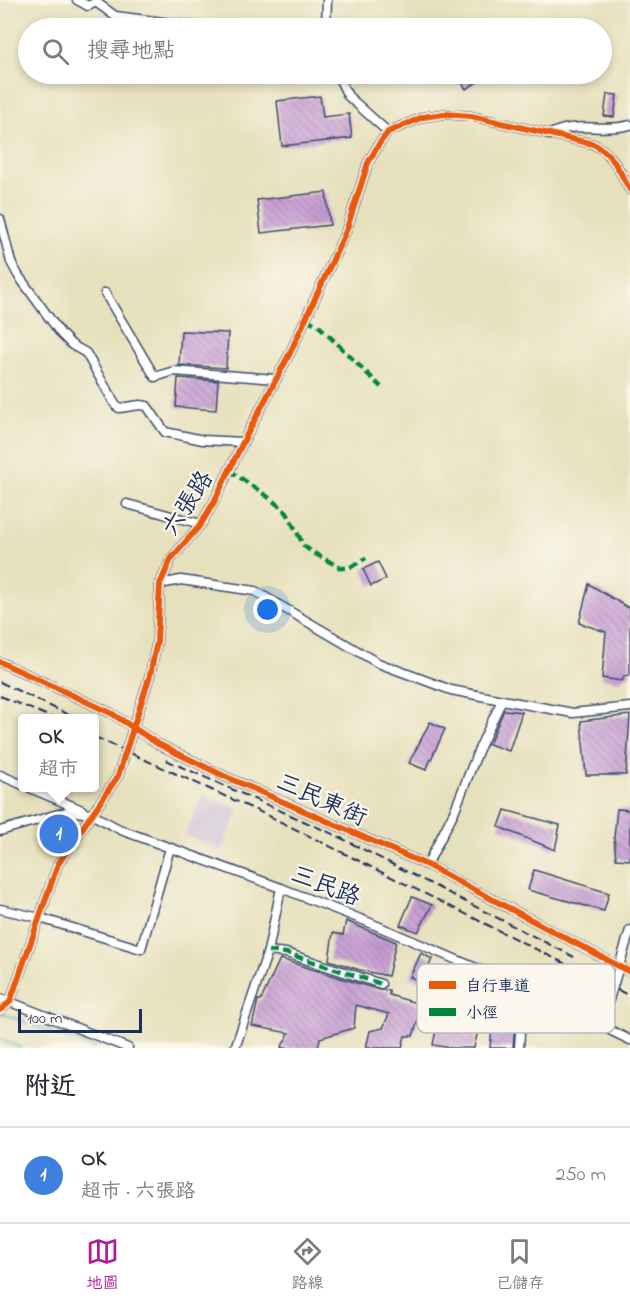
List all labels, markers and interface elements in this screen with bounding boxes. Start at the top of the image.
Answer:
search box [18,18,612,84]
icon: search [39,35,72,68]
text: 搜尋地點 [87,36,175,68]
street label: 六張路 [155,465,223,544]
your location [253,595,282,624]
popup [18,714,99,792]
text: OK [39,722,64,754]
text: 超市 [39,756,79,785]
street label: 三民東街 [270,766,372,837]
pin: 1 [40,812,78,856]
street label: 三民路 [285,858,365,917]
legend [417,964,615,1033]
text: 自行車道 [466,975,530,999]
text: 小徑 [466,1002,498,1026]
scale bar [18,1006,142,1034]
text: 100 m [27,1007,62,1031]
text: 附近 [24,1069,76,1107]
text: OK [81,1144,106,1176]
text: 1 [40,1161,47,1190]
text: 250 m [555,1161,606,1190]
text: 超市 · 六張路 [81,1178,195,1207]
tab: 地圖 [86,1235,119,1296]
tab: 路線 [291,1235,324,1296]
tab: 已儲存 [496,1235,544,1296]

